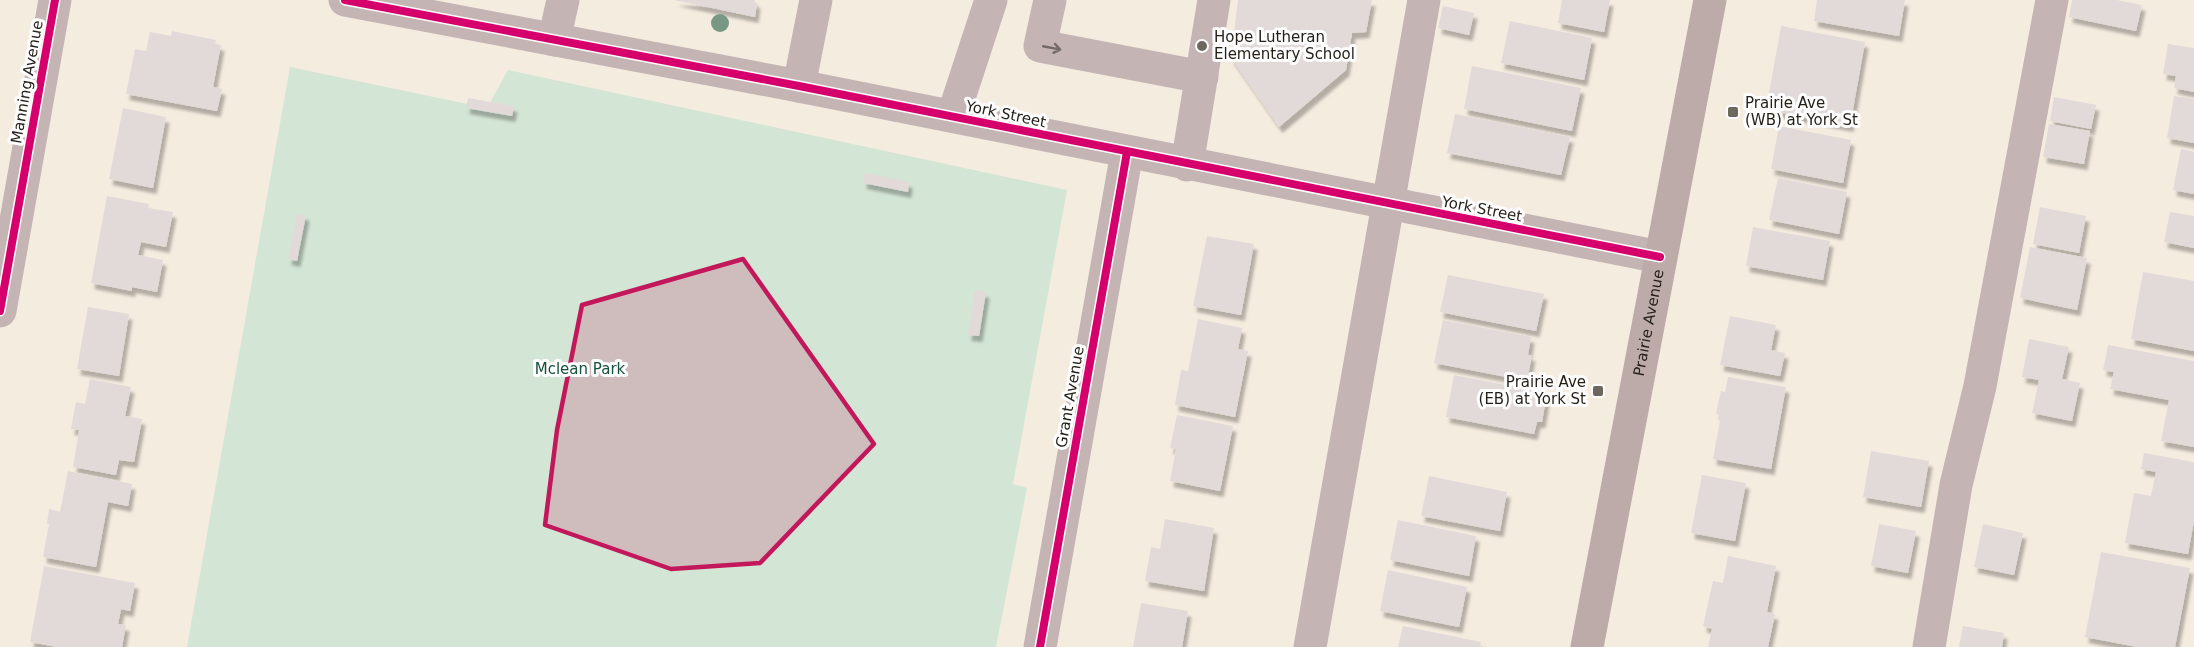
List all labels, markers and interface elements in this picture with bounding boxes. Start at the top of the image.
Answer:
street label: Manning Avenue [7,19,47,145]
place label: Hope Lutheran Elementary School [1214,28,1355,63]
marker: Hope Lutheran Elementary School [1195,39,1209,53]
one-way arrow [1042,43,1061,54]
place label: Prairie Ave (WB) at York St [1745,94,1858,129]
street label: York Street [963,97,1048,131]
marker: Prairie Ave (WB) at York St [1726,105,1740,119]
street label: York Street [1439,192,1524,226]
street label: Prairie Avenue [1630,268,1668,378]
street label: Grant Avenue [1052,345,1088,449]
park label: Mclean Park [535,360,626,378]
place label: Prairie Ave (EB) at York St [1479,373,1586,408]
marker: Prairie Ave (EB) at York St [1591,384,1605,398]

